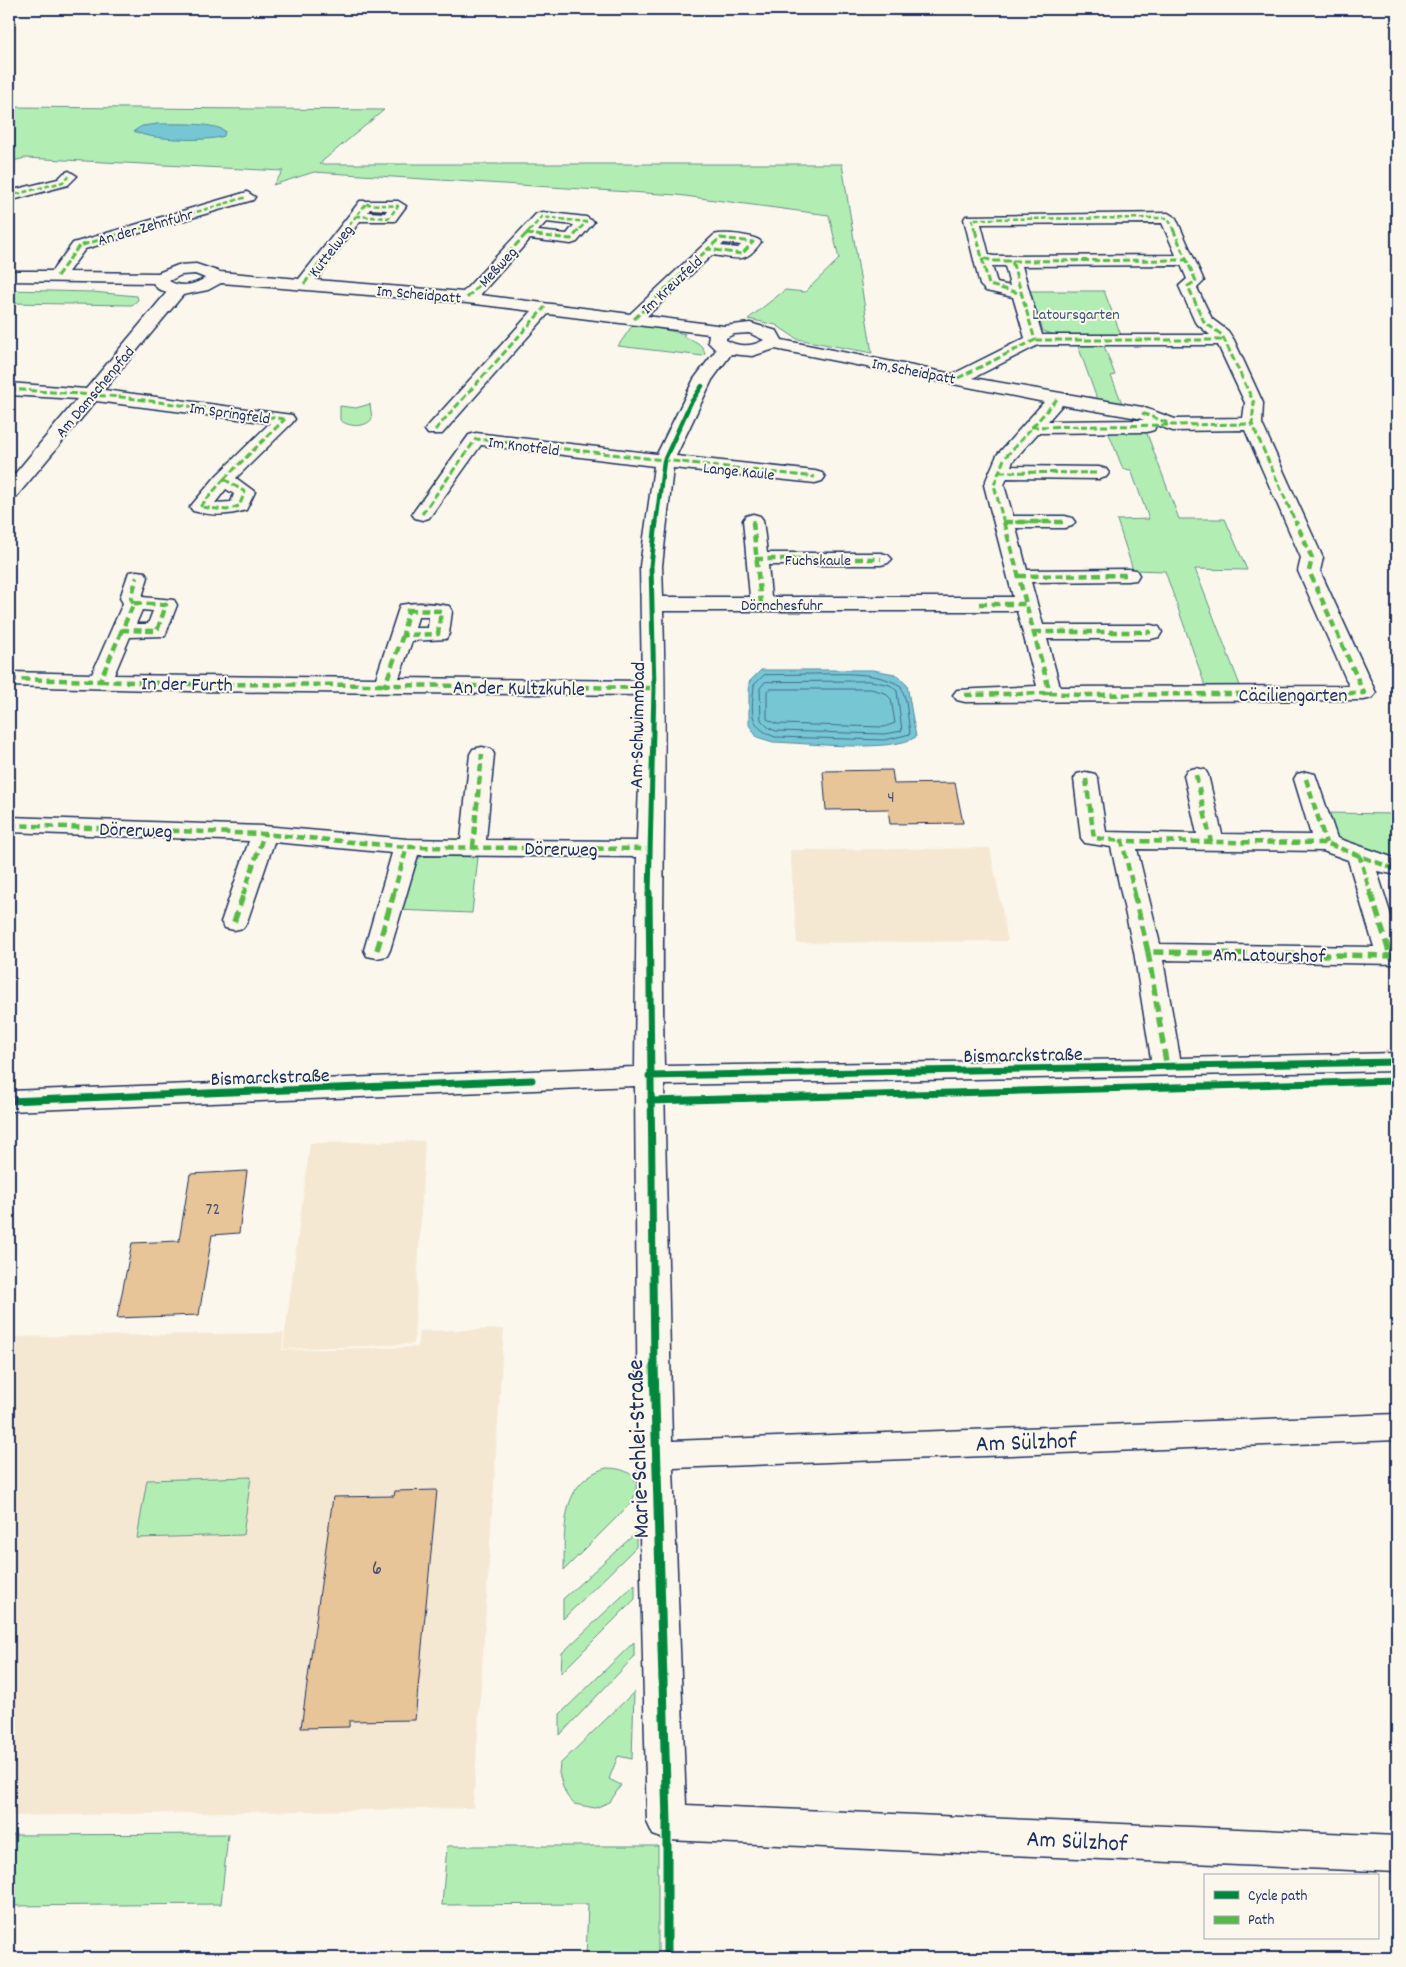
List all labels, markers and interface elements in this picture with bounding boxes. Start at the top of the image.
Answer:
street label: An der Zehnfuhr [95,204,196,253]
street label: Kuttelweg [304,220,360,283]
street label: Meßweg [474,242,524,293]
street label: Im Kreuzfeld [637,251,709,320]
street label: Im Scheidpatt [376,280,462,311]
park label: Latoursgarten [1032,304,1120,327]
street label: Am Damschenpfad [51,342,141,443]
street label: Im Scheidpatt [870,353,957,392]
street label: Im Springfeld [188,397,272,432]
street label: Im Knotfeld [487,432,561,463]
street label: Lange Kaule [702,457,776,488]
street label: Fuchskaule [785,550,851,573]
street label: Dörnchesfuhr [741,595,823,618]
street label: Am Schwimmbad [624,661,654,789]
street label: In der Furth [141,671,233,701]
street label: An der Kultzkuhle [453,675,585,705]
street label: Cäciliengarten [1239,683,1348,711]
house number: 4 [887,786,895,811]
street label: Dörerweg [99,817,173,847]
street label: Dörerweg [524,836,598,866]
street label: Am Latourshof [1212,942,1326,972]
street label: Bismarckstraße [963,1042,1083,1072]
street label: Bismarckstraße [210,1063,330,1095]
house number: 72 [206,1198,220,1223]
street label: Marie-Schlei-Straße [620,1359,660,1539]
street label: Am Sülzhof [975,1425,1078,1463]
house number: 6 [372,1555,382,1585]
street label: Am Sülzhof [1026,1823,1129,1863]
legend [1204,1874,1378,1940]
text: Cycle path [1248,1886,1308,1908]
text: Path [1248,1910,1274,1932]

